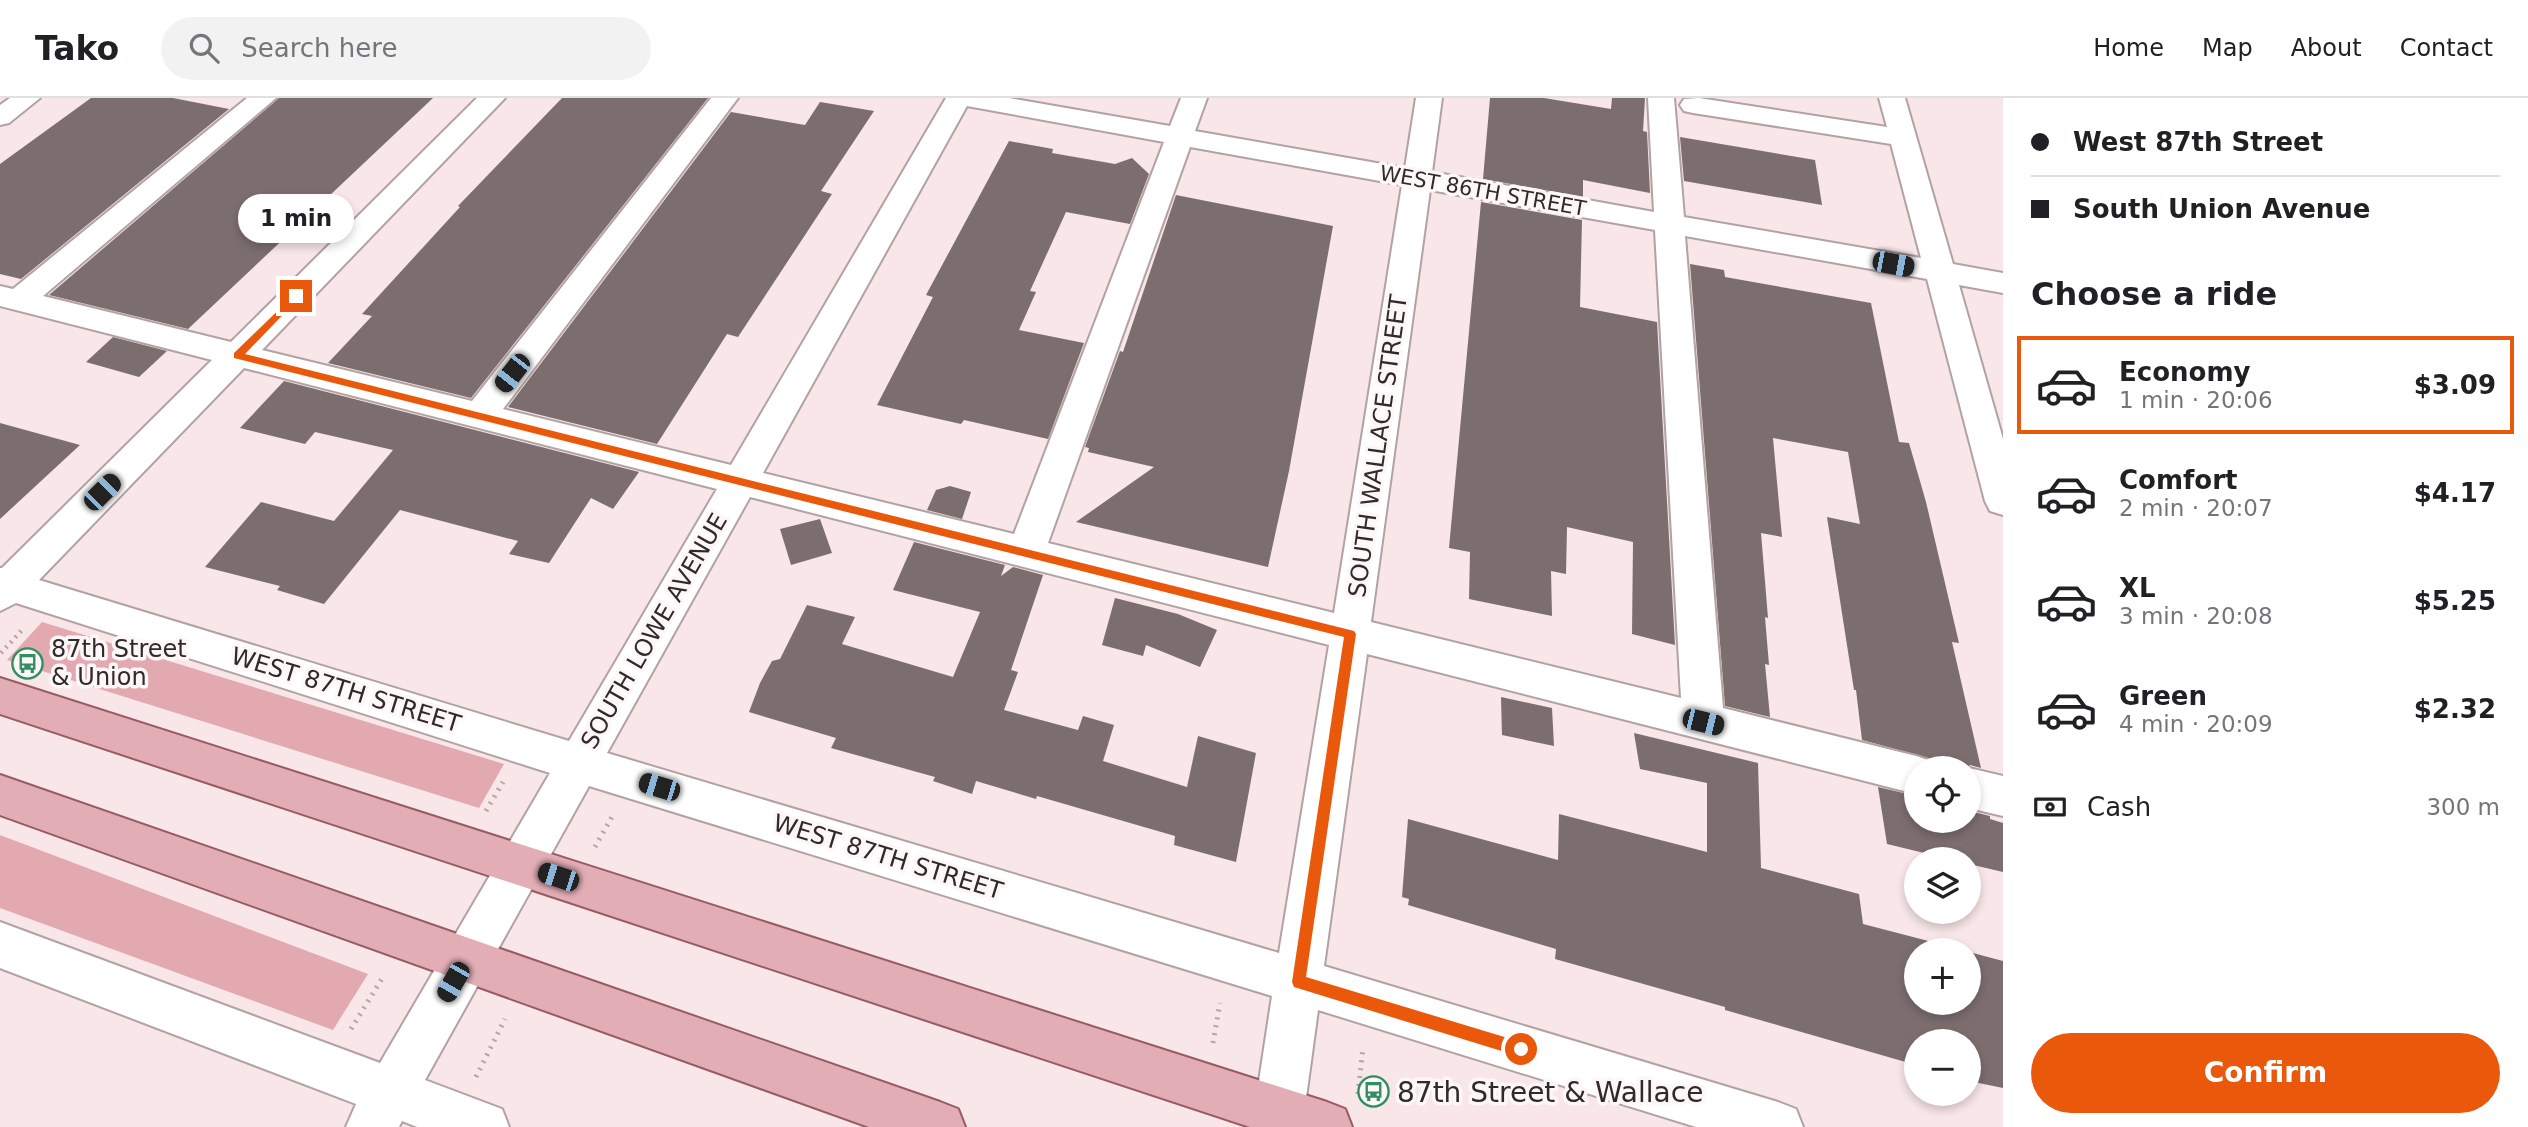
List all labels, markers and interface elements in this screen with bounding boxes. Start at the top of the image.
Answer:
search box [161,17,651,80]
text: Tako [35,29,119,68]
icon: search [185,29,223,67]
text: Search here [241,33,397,63]
text: Home [2093,34,2164,62]
text: Map [2202,34,2253,62]
text: About [2291,34,2362,62]
text: Contact [2400,34,2493,62]
text: West 87th Street [2073,127,2323,157]
street label: WEST 86TH STREET [1378,161,1588,221]
callout: 1 min [238,194,354,244]
text: South Union Avenue [2073,194,2370,224]
text: 1 min [260,205,332,231]
car [1871,250,1916,278]
text: Choose a ride [2031,275,2277,313]
route end [280,280,312,312]
street label: SOUTH WALLACE STREET [1343,293,1413,599]
car [491,350,534,396]
icon: car [2035,354,2098,417]
text: Economy [2119,357,2250,387]
text: $3.09 [2414,370,2496,400]
text: 1 min · 20:06 [2119,387,2273,413]
icon: car [2035,462,2098,525]
text: Comfort [2119,465,2237,495]
car [80,470,125,514]
text: $4.17 [2414,478,2496,508]
text: 2 min · 20:07 [2119,495,2273,521]
street label: SOUTH LOWE AVENUE [575,508,733,754]
icon: car [2035,570,2098,633]
text: XL [2119,573,2156,603]
text: $5.25 [2414,586,2496,616]
text: 3 min · 20:08 [2119,603,2273,629]
place label: 87th Street & Union [51,635,187,691]
street label: WEST 87TH STREET [228,642,465,738]
bus stop icon: 87th Street & Union [11,646,45,680]
icon: car [2035,678,2098,741]
text: Green [2119,681,2207,711]
text: $2.32 [2414,694,2496,724]
car [1681,707,1726,737]
text: 4 min · 20:09 [2119,711,2273,737]
map controls [1904,756,1981,1106]
button: locate [1904,756,1981,833]
car [636,771,683,803]
icon: cash [2031,788,2069,826]
text: Cash [2087,792,2151,822]
text: 300 m [2426,794,2500,820]
street label: WEST 87TH STREET [770,809,1007,905]
button: layers [1904,847,1981,924]
car [535,861,582,893]
button: + [1904,938,1981,1015]
car [434,959,473,1005]
button: − [1904,1029,1981,1106]
route start [1505,1033,1537,1065]
button: Confirm [2031,1033,2500,1113]
bus stop icon: 87th Street & Wallace [1357,1075,1391,1109]
place label: 87th Street & Wallace [1397,1076,1703,1109]

